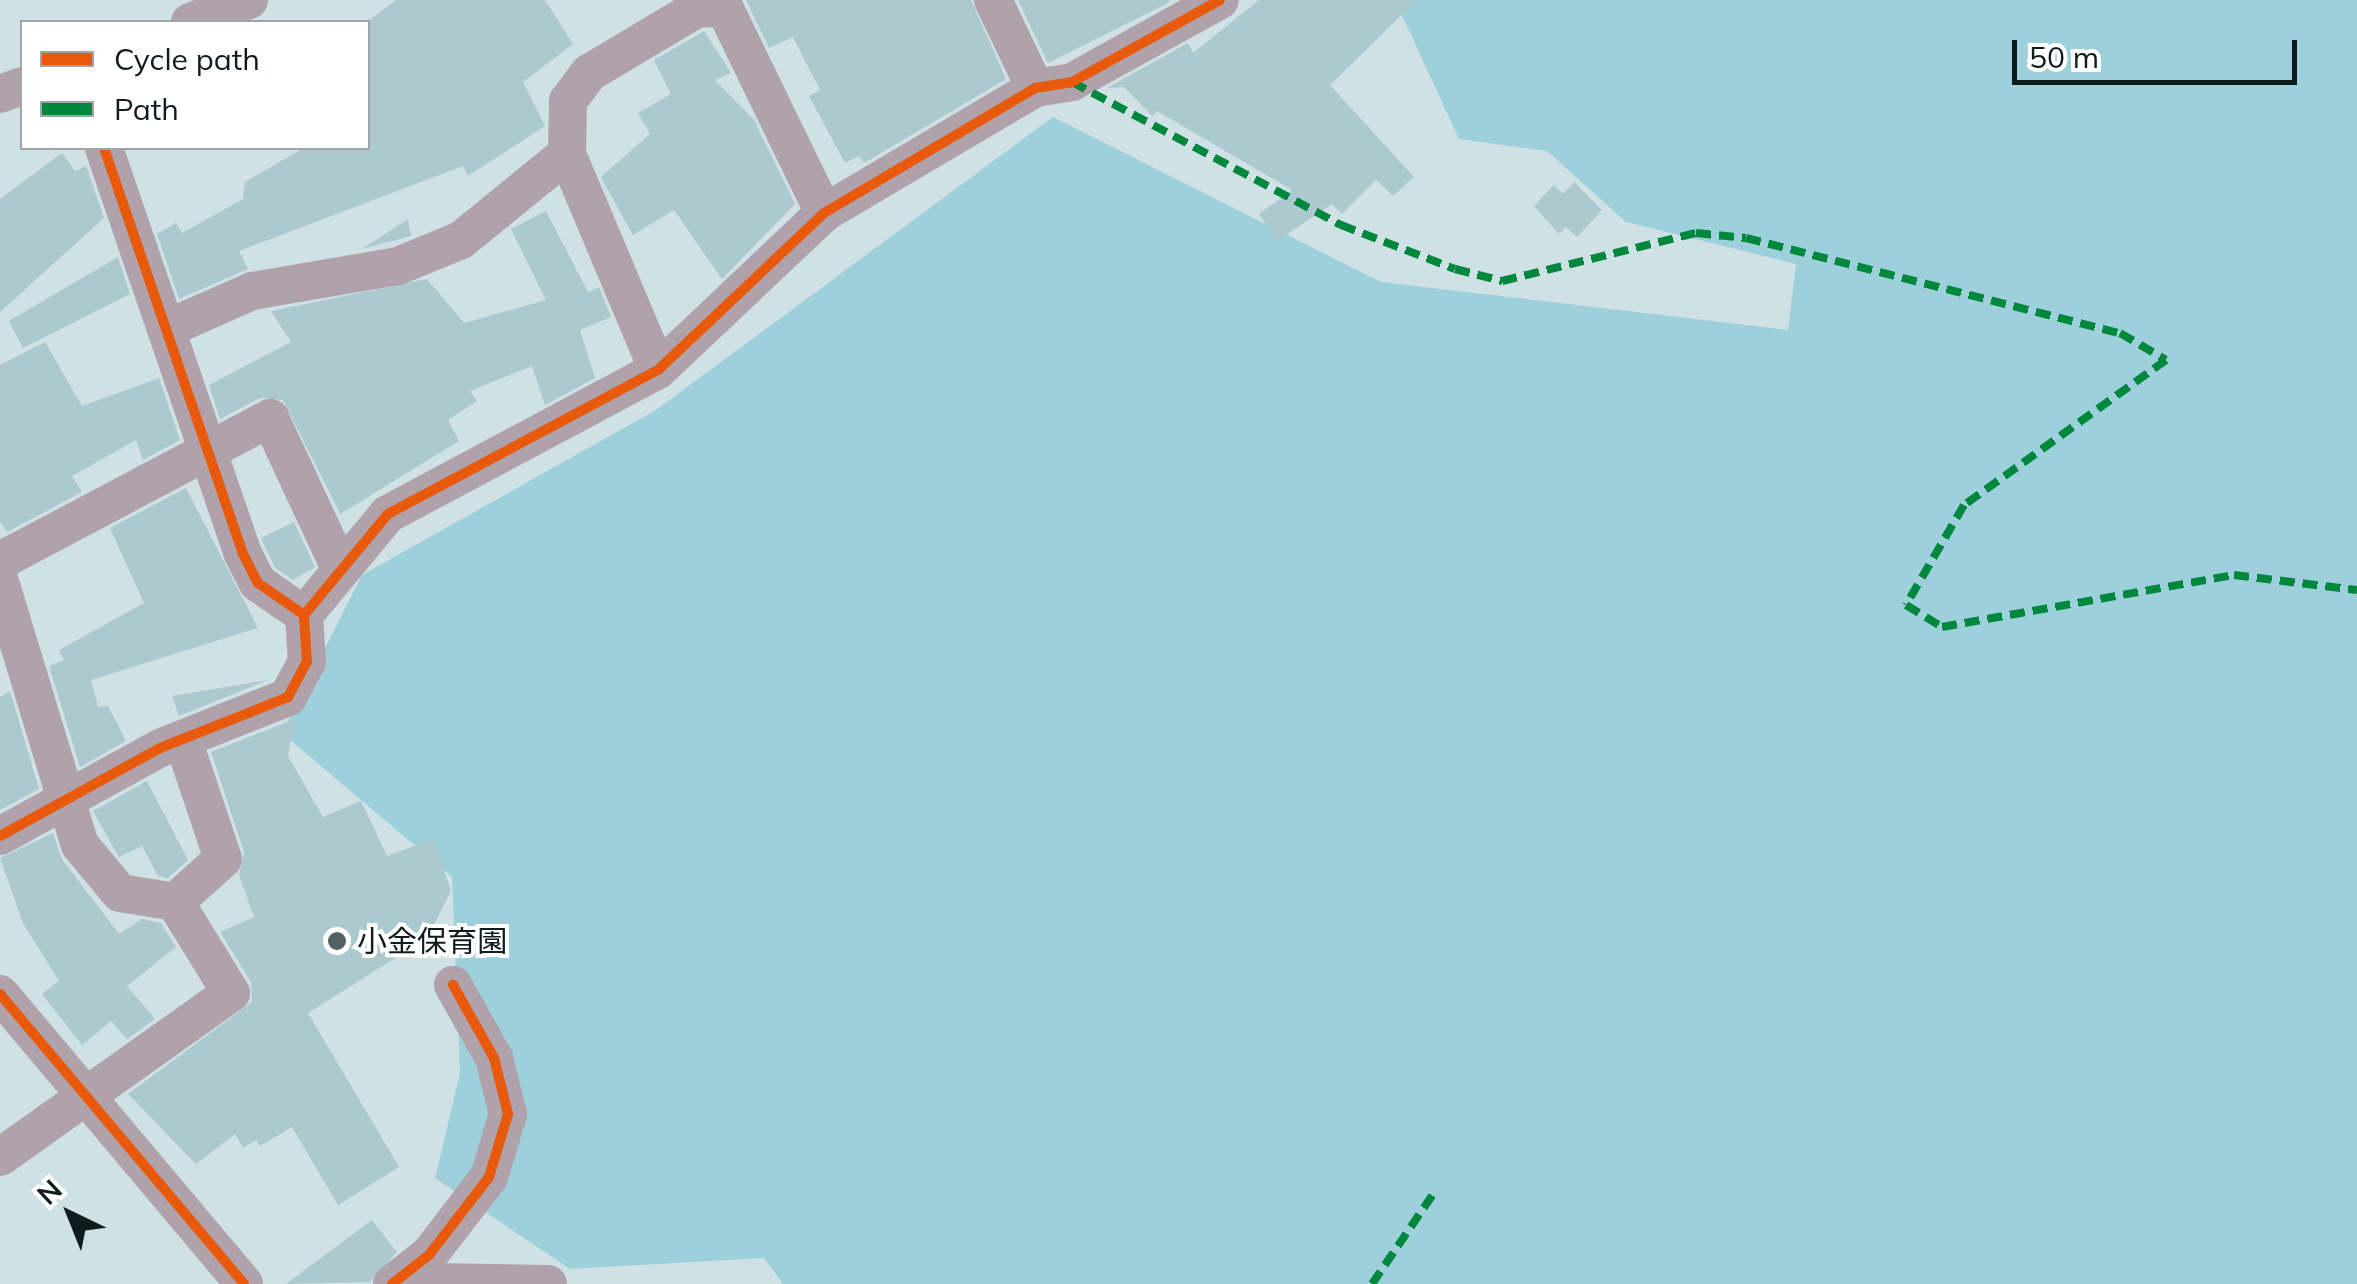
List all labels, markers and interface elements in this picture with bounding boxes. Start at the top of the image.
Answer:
legend [20,20,370,150]
scale bar [2017,20,2302,82]
text: 50 m [2029,38,2099,76]
text: Cycle path [114,40,260,78]
text: Path [114,90,179,128]
place label: 小金保育園 [357,923,507,959]
marker: 小金保育園 [326,930,348,952]
north arrow [20,1164,120,1264]
text: N [30,1172,69,1212]

